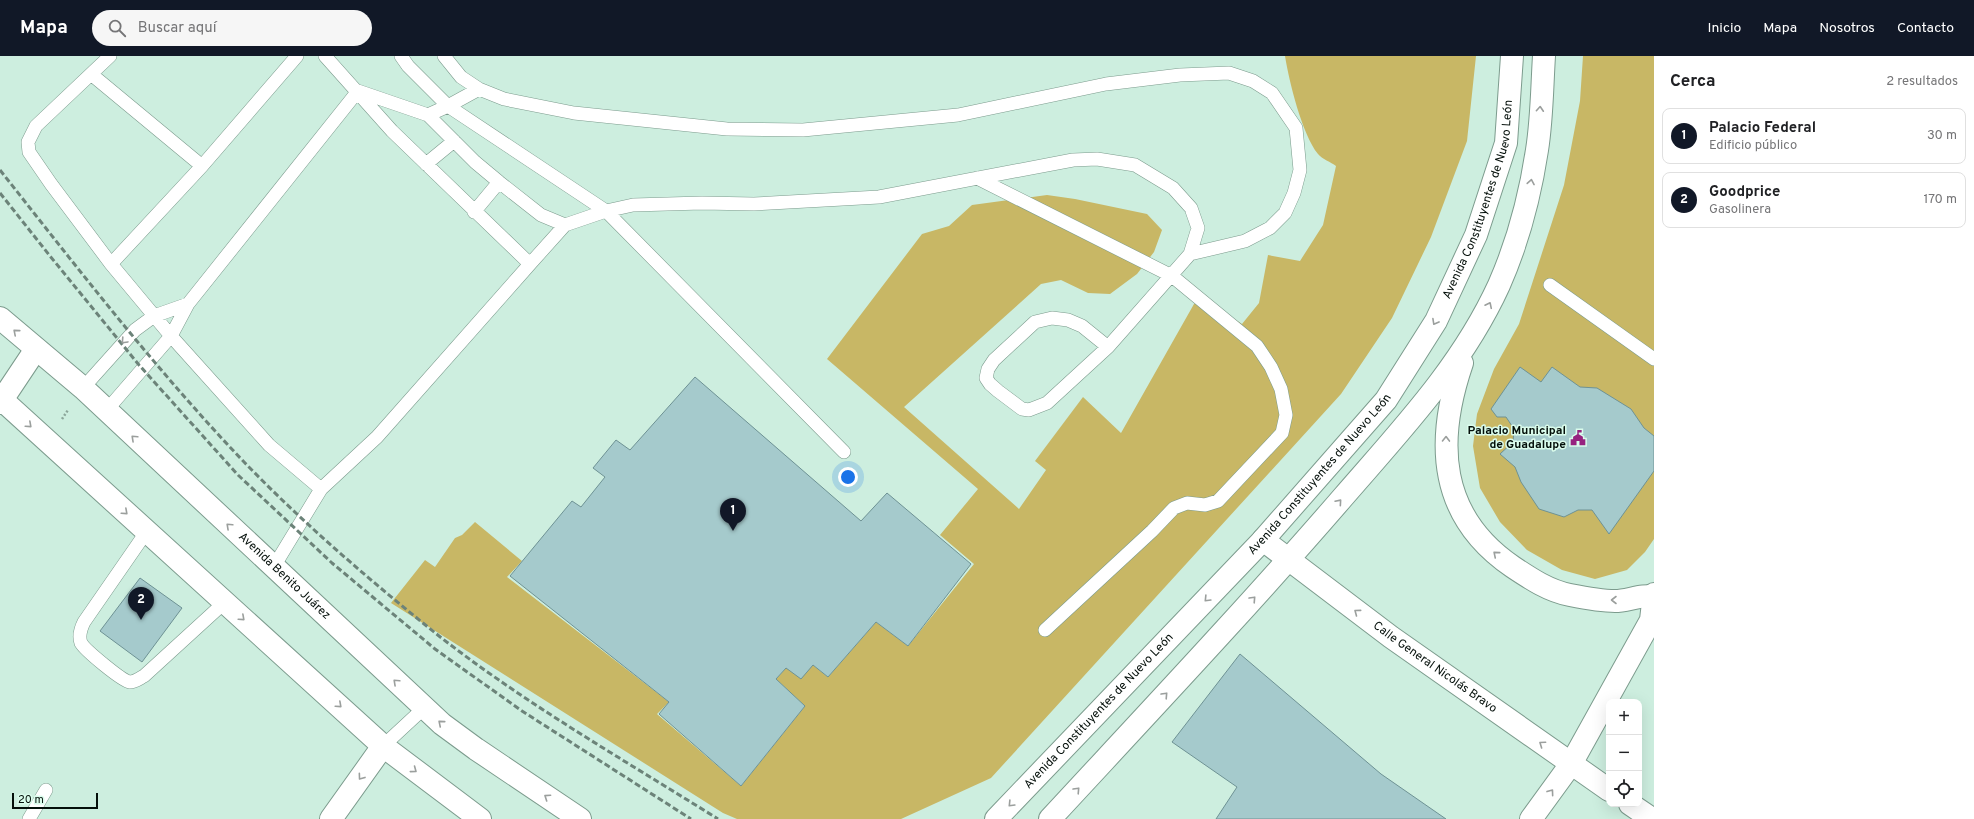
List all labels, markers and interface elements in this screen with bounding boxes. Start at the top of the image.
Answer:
search box [92,10,372,46]
text: Mapa [20,16,68,40]
icon: search [106,17,128,39]
text: Buscar aquí [138,19,217,38]
text: Inicio [1708,20,1741,37]
text: Mapa [1763,20,1797,37]
text: Nosotros [1819,20,1875,37]
text: Contacto [1897,20,1954,37]
text: Cerca [1670,71,1716,93]
text: 2 resultados [1886,74,1958,90]
street label: Avenida Constituyentes de Nuevo León [1439,99,1517,302]
one-way arrow [1536,106,1545,112]
text: Palacio Federal [1709,119,1816,138]
text: 1 [1681,128,1687,144]
text: 30 m [1927,128,1957,144]
text: Edificio público [1709,138,1797,154]
one-way arrow [1526,179,1535,186]
text: Goodprice [1709,183,1780,202]
text: 2 [1680,192,1688,208]
text: 170 m [1923,192,1957,208]
text: Gasolinera [1709,202,1771,218]
one-way arrow [1484,302,1492,309]
one-way arrow [1433,318,1440,325]
one-way arrow [14,330,21,337]
one-way arrow [122,337,129,344]
street label: Avenida Constituyentes de Nuevo León [1245,391,1396,559]
one-way arrow [24,420,32,427]
place label: Palacio Municipal de Guadalupe [1468,423,1566,453]
public building icon: Palacio Municipal de Guadalupe [1569,429,1587,447]
one-way arrow [131,435,139,442]
one-way arrow [1442,436,1450,442]
your location [838,467,858,487]
pin: 1 [720,498,746,531]
one-way arrow [1335,499,1342,506]
one-way arrow [120,507,128,515]
one-way arrow [226,524,234,531]
street label: Avenida Benito Juárez [235,529,334,623]
one-way arrow [1493,552,1500,559]
pin: 2 [128,587,154,620]
one-way arrow [1205,594,1212,601]
one-way arrow [1248,596,1256,604]
one-way arrow [1611,596,1617,604]
one-way arrow [1354,610,1361,617]
one-way arrow [238,613,245,620]
street label: Calle General Nicolás Bravo [1370,618,1500,717]
street label: Avenida Constituyentes de Nuevo León [1021,630,1177,793]
one-way arrow [393,679,401,686]
one-way arrow [1160,692,1168,700]
map controls [1606,699,1642,807]
button: + [1606,699,1642,735]
one-way arrow [334,700,342,708]
one-way arrow [438,720,446,727]
button: − [1606,735,1642,771]
one-way arrow [1540,742,1547,749]
one-way arrow [409,765,416,772]
button: locate [1606,771,1642,807]
one-way arrow [359,773,366,780]
one-way arrow [1072,787,1080,795]
one-way arrow [1546,789,1553,796]
scale bar [12,791,98,810]
text: 20 m [18,793,44,807]
one-way arrow [545,795,552,802]
one-way arrow [1008,799,1016,807]

